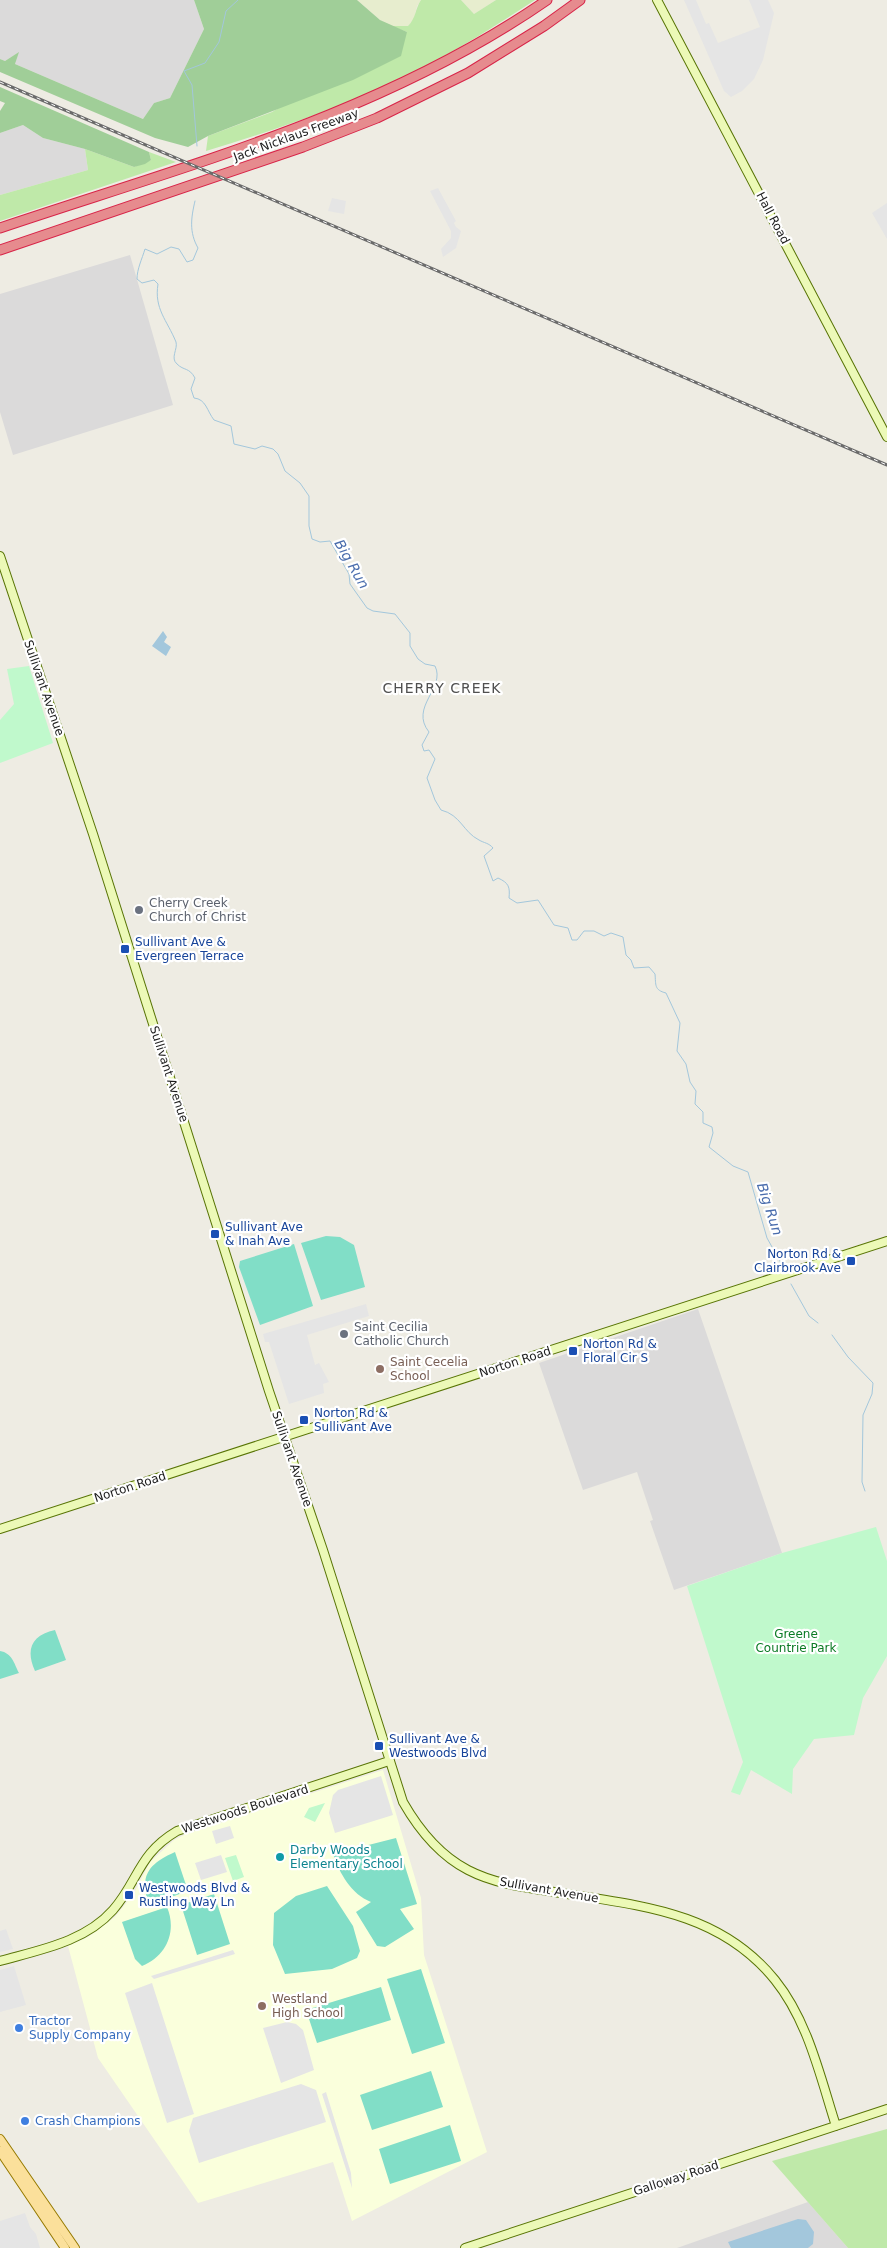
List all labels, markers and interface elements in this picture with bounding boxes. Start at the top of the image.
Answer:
street label: Jack Nicklaus Freeway [231,106,361,165]
street label: Hall Road [753,190,793,246]
water label: Big Run [331,536,373,592]
street label: Sullivant Avenue [21,638,67,738]
district label: CHERRY CREEK [382,680,502,696]
place label: Cherry Creek Church of Christ [149,896,246,924]
marker: Cherry Creek Church of Christ [133,904,145,916]
place label: Sullivant Ave & Evergreen Terrace [135,935,244,963]
marker: Sullivant Ave & Evergreen Terrace [119,943,131,955]
street label: Sullivant Avenue [147,1024,191,1124]
water label: Big Run [754,1181,786,1237]
place label: Sullivant Ave & Inah Ave [225,1220,303,1248]
marker: Sullivant Ave & Inah Ave [209,1228,221,1240]
place label: Norton Rd & Clairbrook Ave [754,1247,841,1275]
marker: Norton Rd & Clairbrook Ave [845,1255,857,1267]
place label: Saint Cecilia Catholic Church [354,1320,449,1348]
marker: Saint Cecilia Catholic Church [338,1328,350,1340]
place label: Norton Rd & Floral Cir S [583,1337,657,1365]
street label: Norton Road [477,1344,553,1380]
marker: Norton Rd & Floral Cir S [567,1345,579,1357]
place label: Saint Cecelia School [390,1355,468,1383]
marker: Saint Cecelia School [374,1363,386,1375]
place label: Norton Rd & Sullivant Ave [314,1406,392,1434]
street label: Sullivant Avenue [269,1409,315,1509]
marker: Norton Rd & Sullivant Ave [298,1414,310,1426]
street label: Norton Road [92,1469,168,1505]
park label: Greene Countrie Park [755,1627,837,1655]
place label: Sullivant Ave & Westwoods Blvd [389,1732,487,1760]
marker: Sullivant Ave & Westwoods Blvd [373,1740,385,1752]
street label: Westwoods Boulevard [180,1782,310,1836]
place label: Darby Woods Elementary School [290,1843,403,1871]
marker: Darby Woods Elementary School [274,1851,286,1863]
street label: Sullivant Avenue [498,1874,600,1906]
place label: Westwoods Blvd & Rustling Way Ln [139,1881,250,1909]
marker: Westwoods Blvd & Rustling Way Ln [123,1889,135,1901]
place label: Westland High School [272,1992,343,2020]
marker: Westland High School [256,2000,268,2012]
place label: Tractor Supply Company [28,2014,131,2042]
marker: Tractor Supply Company [13,2022,25,2034]
place label: Crash Champions [35,2114,141,2128]
marker: Crash Champions [19,2115,31,2127]
street label: Galloway Road [632,2158,720,2198]

